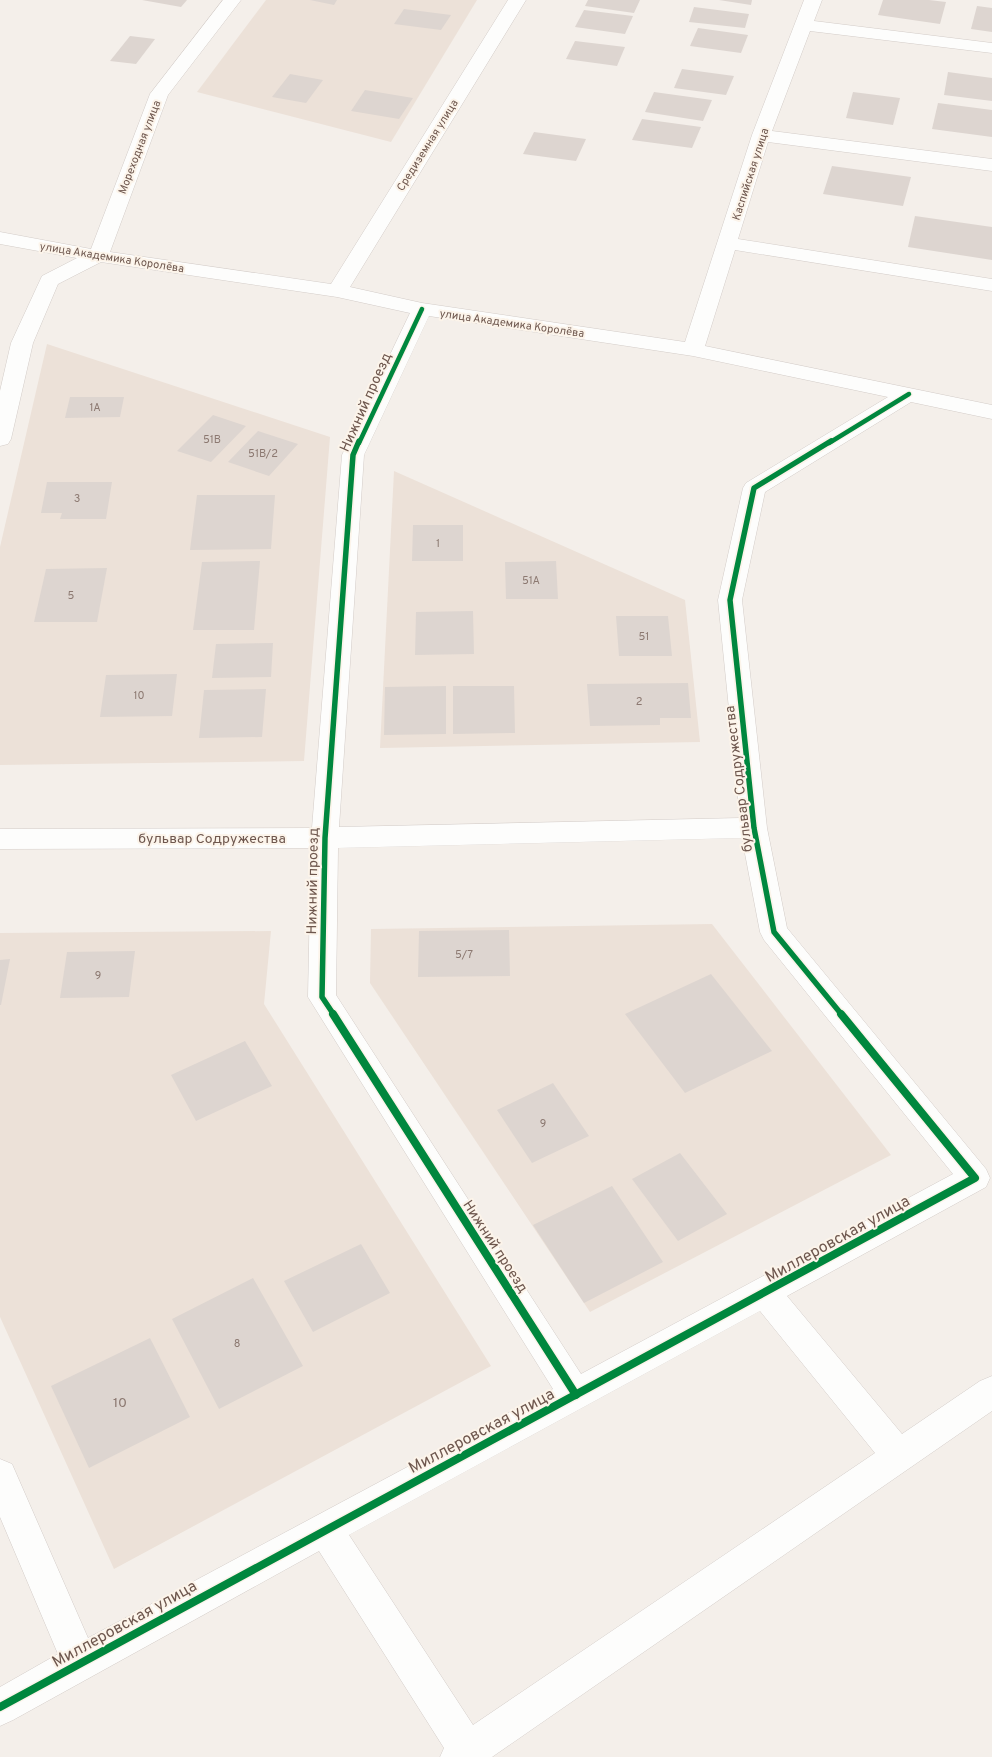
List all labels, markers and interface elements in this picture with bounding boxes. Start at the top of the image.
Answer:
street label: Средиземная улица [394,97,462,194]
street label: Мореходная улица [116,98,164,196]
street label: Каспийская улица [729,126,773,222]
street label: улица Академика Королёва [39,240,185,276]
street label: улица Академика Королёва [439,307,585,341]
street label: Нижний проезд [337,350,396,455]
house number: 1А [89,401,101,415]
house number: 51В [203,433,221,447]
house number: 51В/2 [248,447,278,461]
house number: 3 [74,492,80,506]
house number: 1 [436,537,440,551]
house number: 51А [522,574,540,588]
house number: 5 [68,589,75,603]
house number: 51 [639,630,649,644]
house number: 10 [133,689,145,703]
house number: 2 [636,695,642,709]
street label: бульвар Содружества [722,705,757,853]
street label: Нижний проезд [304,828,323,935]
street label: бульвар Содружества [138,831,286,848]
house number: 5/7 [455,948,473,962]
house number: 9 [95,969,101,983]
house number: 9 [540,1117,546,1131]
street label: Миллеровская улица [762,1192,914,1288]
street label: Нижний проезд [459,1197,531,1296]
house number: 8 [234,1337,240,1351]
street label: Миллеровская улица [406,1385,558,1479]
house number: 10 [113,1395,127,1412]
street label: Миллеровская улица [49,1577,201,1673]

